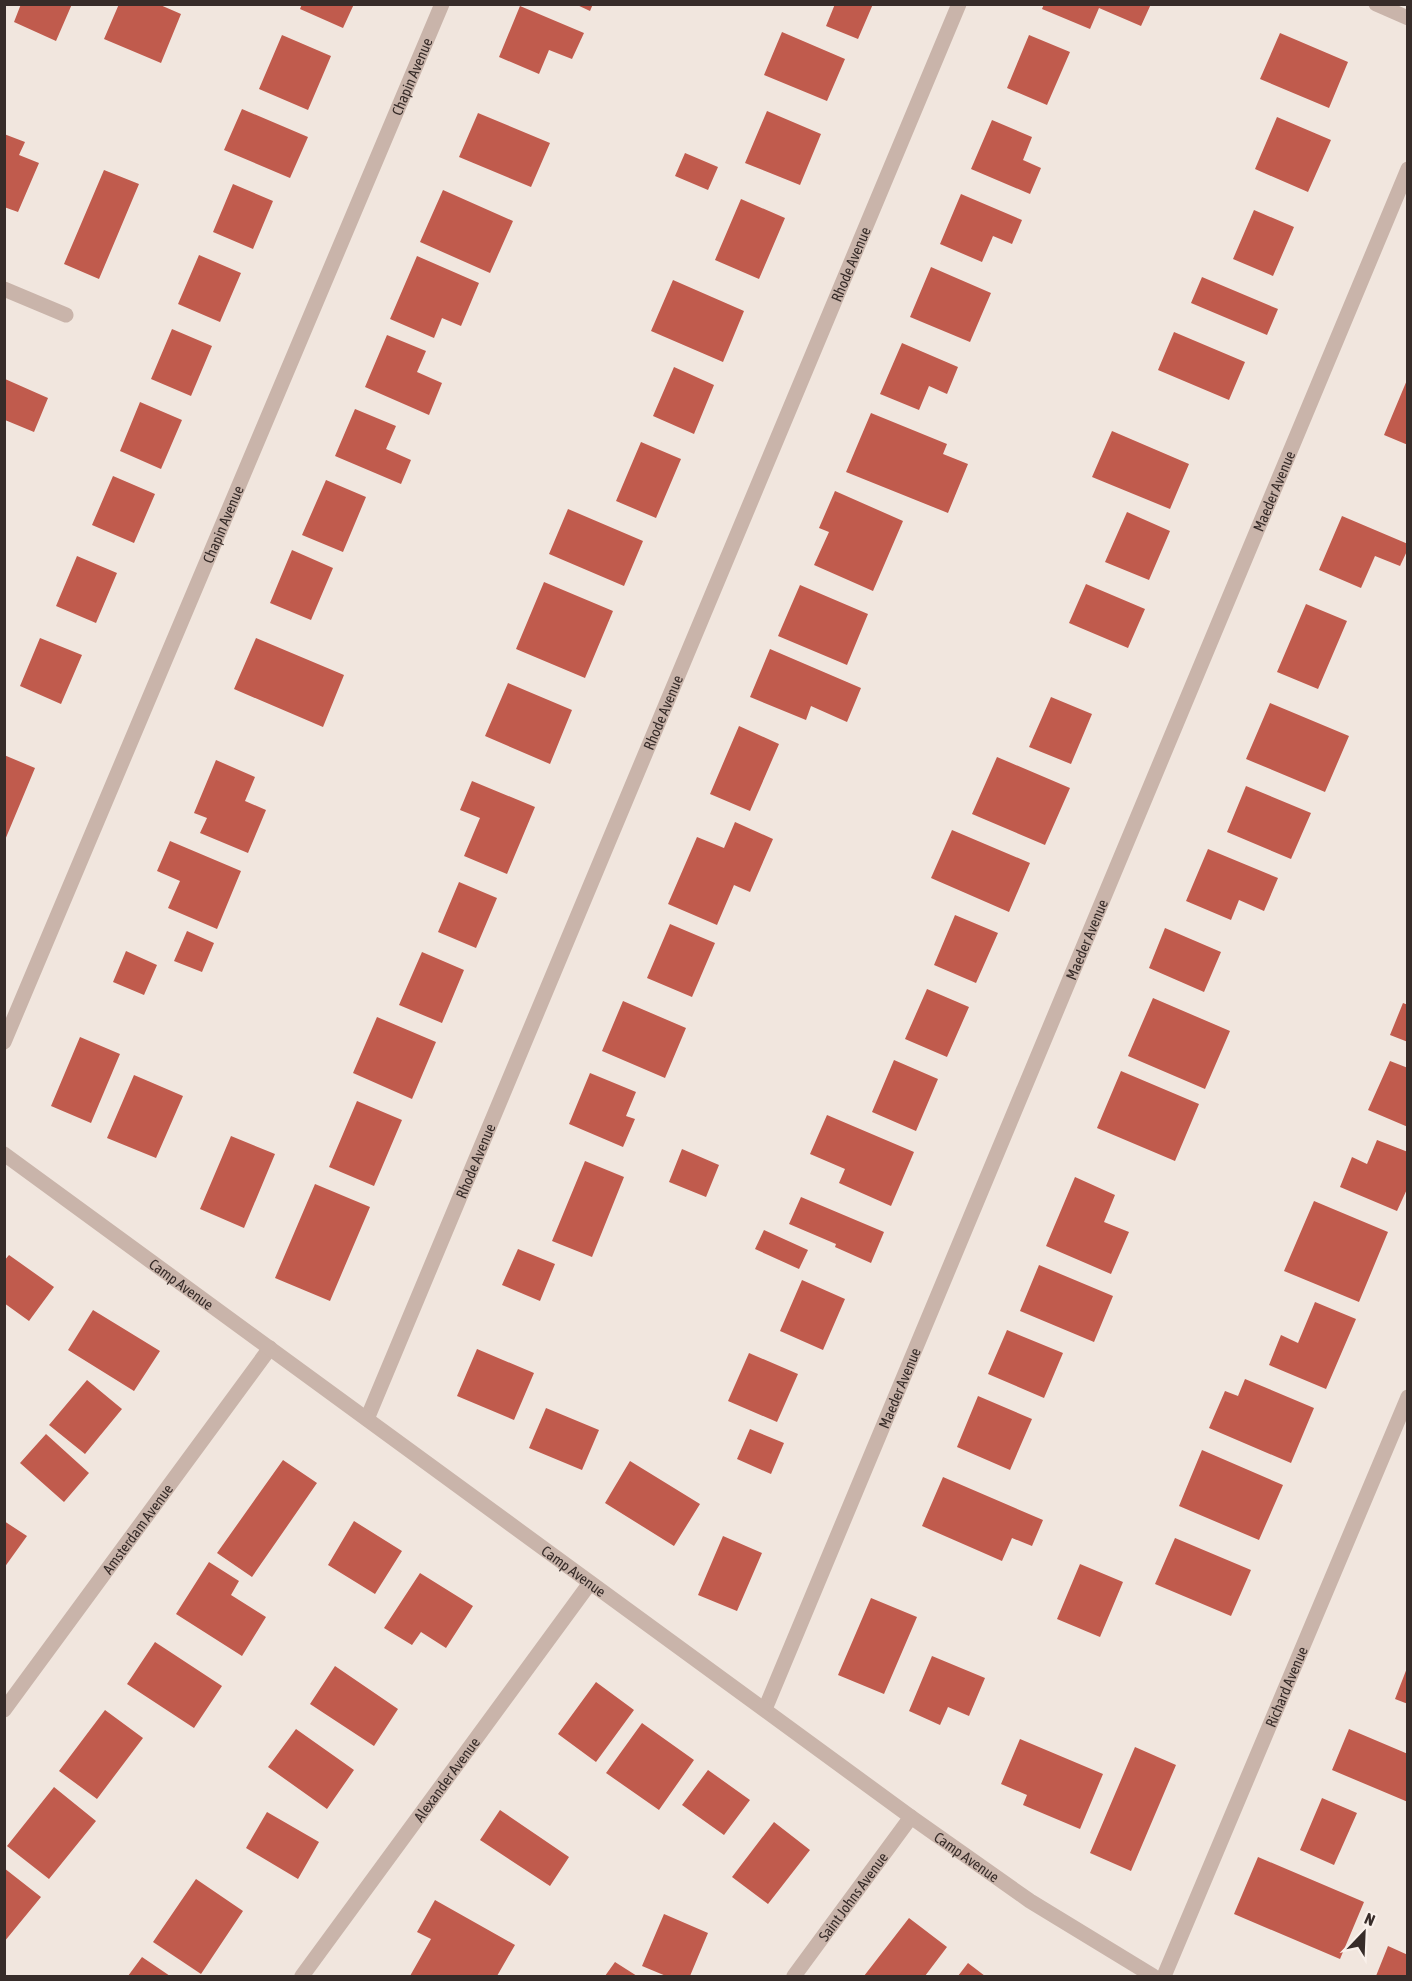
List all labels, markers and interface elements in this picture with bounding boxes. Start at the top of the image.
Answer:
street label: Chapin Avenue [388,35,435,118]
street label: Rhode Avenue [827,224,873,304]
street label: Maeder Avenue [1249,448,1298,534]
street label: Chapin Avenue [199,483,246,566]
street label: Rhode Avenue [639,672,686,752]
street label: Maeder Avenue [1062,896,1111,982]
street label: Rhode Avenue [452,1121,498,1201]
street label: Camp Avenue [146,1255,217,1313]
street label: Maeder Avenue [875,1345,924,1431]
street label: Amsterdam Avenue [99,1480,176,1577]
street label: Camp Avenue [539,1542,610,1600]
street label: Richard Avenue [1261,1644,1311,1730]
street label: Alexander Avenue [410,1734,483,1825]
street label: Camp Avenue [931,1828,1003,1885]
street label: Saint Johns Avenue [814,1848,891,1944]
north arrow [1334,1903,1394,1963]
text: N [1362,1909,1378,1929]

